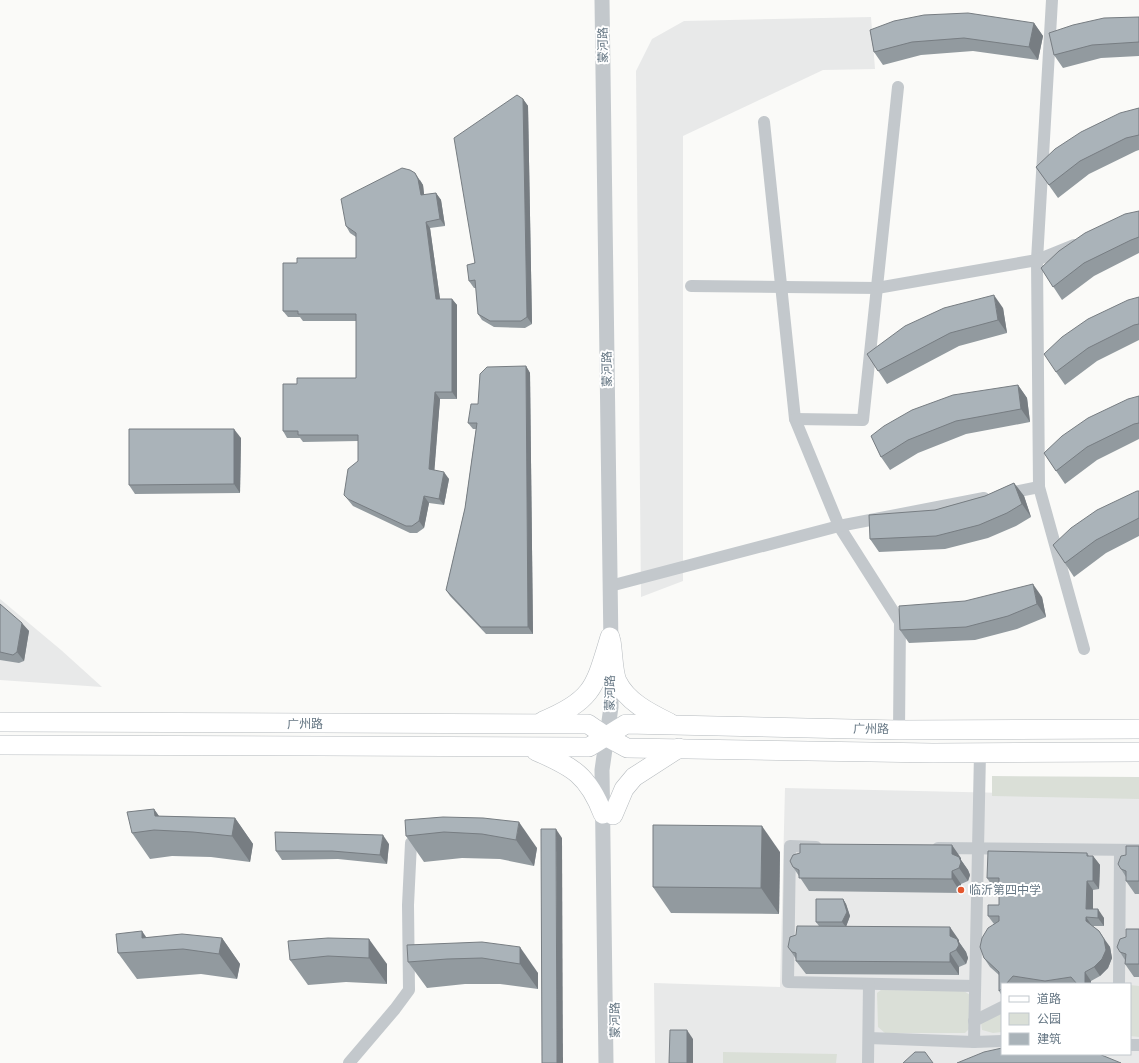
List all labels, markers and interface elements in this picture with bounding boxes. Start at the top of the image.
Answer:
street label: 蒙河路 [595,27,611,63]
street label: 蒙河路 [599,351,615,387]
street label: 蒙河路 [602,675,618,711]
street label: 广州路 [287,716,323,732]
street label: 广州路 [853,721,889,737]
place label: 临沂第四中学 [969,882,1041,898]
marker: 临沂第四中学 [956,885,966,895]
legend [1001,983,1131,1055]
text: 道路 [1037,991,1061,1007]
street label: 蒙河路 [607,1002,623,1038]
text: 公园 [1037,1011,1061,1027]
text: 建筑 [1037,1031,1061,1047]

